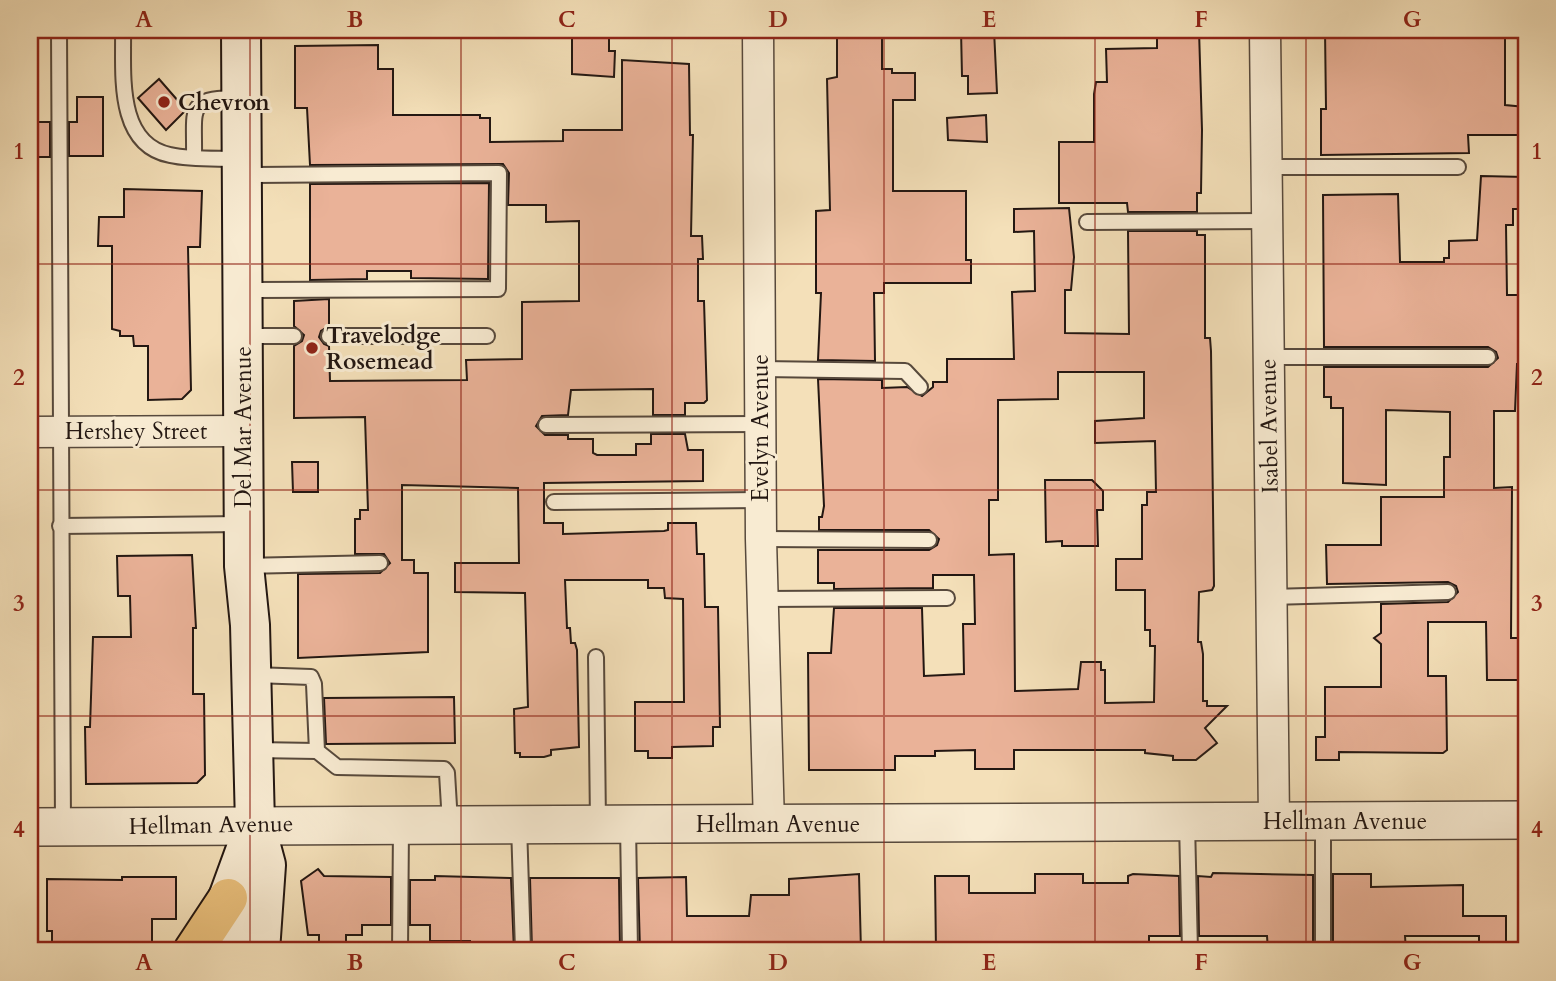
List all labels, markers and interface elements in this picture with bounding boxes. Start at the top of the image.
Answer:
text: A [135,4,153,35]
text: B [347,4,363,35]
text: C [558,4,576,35]
text: D [768,4,788,35]
text: E [982,4,996,35]
text: F [1194,4,1208,35]
text: G [1403,4,1422,35]
place label: Chevron [178,87,270,118]
marker: Chevron [156,94,172,110]
text: 1 [13,136,25,167]
text: 1 [1531,136,1543,167]
place label: Travelodge Rosemead [326,320,441,377]
marker: Travelodge Rosemead [304,340,320,356]
street label: Del Mar Avenue [228,346,259,508]
street label: Evelyn Avenue [745,354,776,502]
street label: Isabel Avenue [1252,358,1286,494]
text: 2 [13,362,25,393]
text: 2 [1531,362,1543,393]
street label: Hershey Street [65,416,207,447]
text: 3 [13,588,25,619]
text: 3 [1531,588,1543,619]
street label: Hellman Avenue [1263,806,1427,837]
street label: Hellman Avenue [128,808,294,842]
street label: Hellman Avenue [696,809,860,840]
text: 4 [13,814,25,845]
text: 4 [1531,814,1543,845]
text: A [135,947,153,978]
text: B [347,947,363,978]
text: C [558,947,576,978]
text: D [768,947,788,978]
text: E [982,947,996,978]
text: F [1194,947,1208,978]
text: G [1403,947,1422,978]

